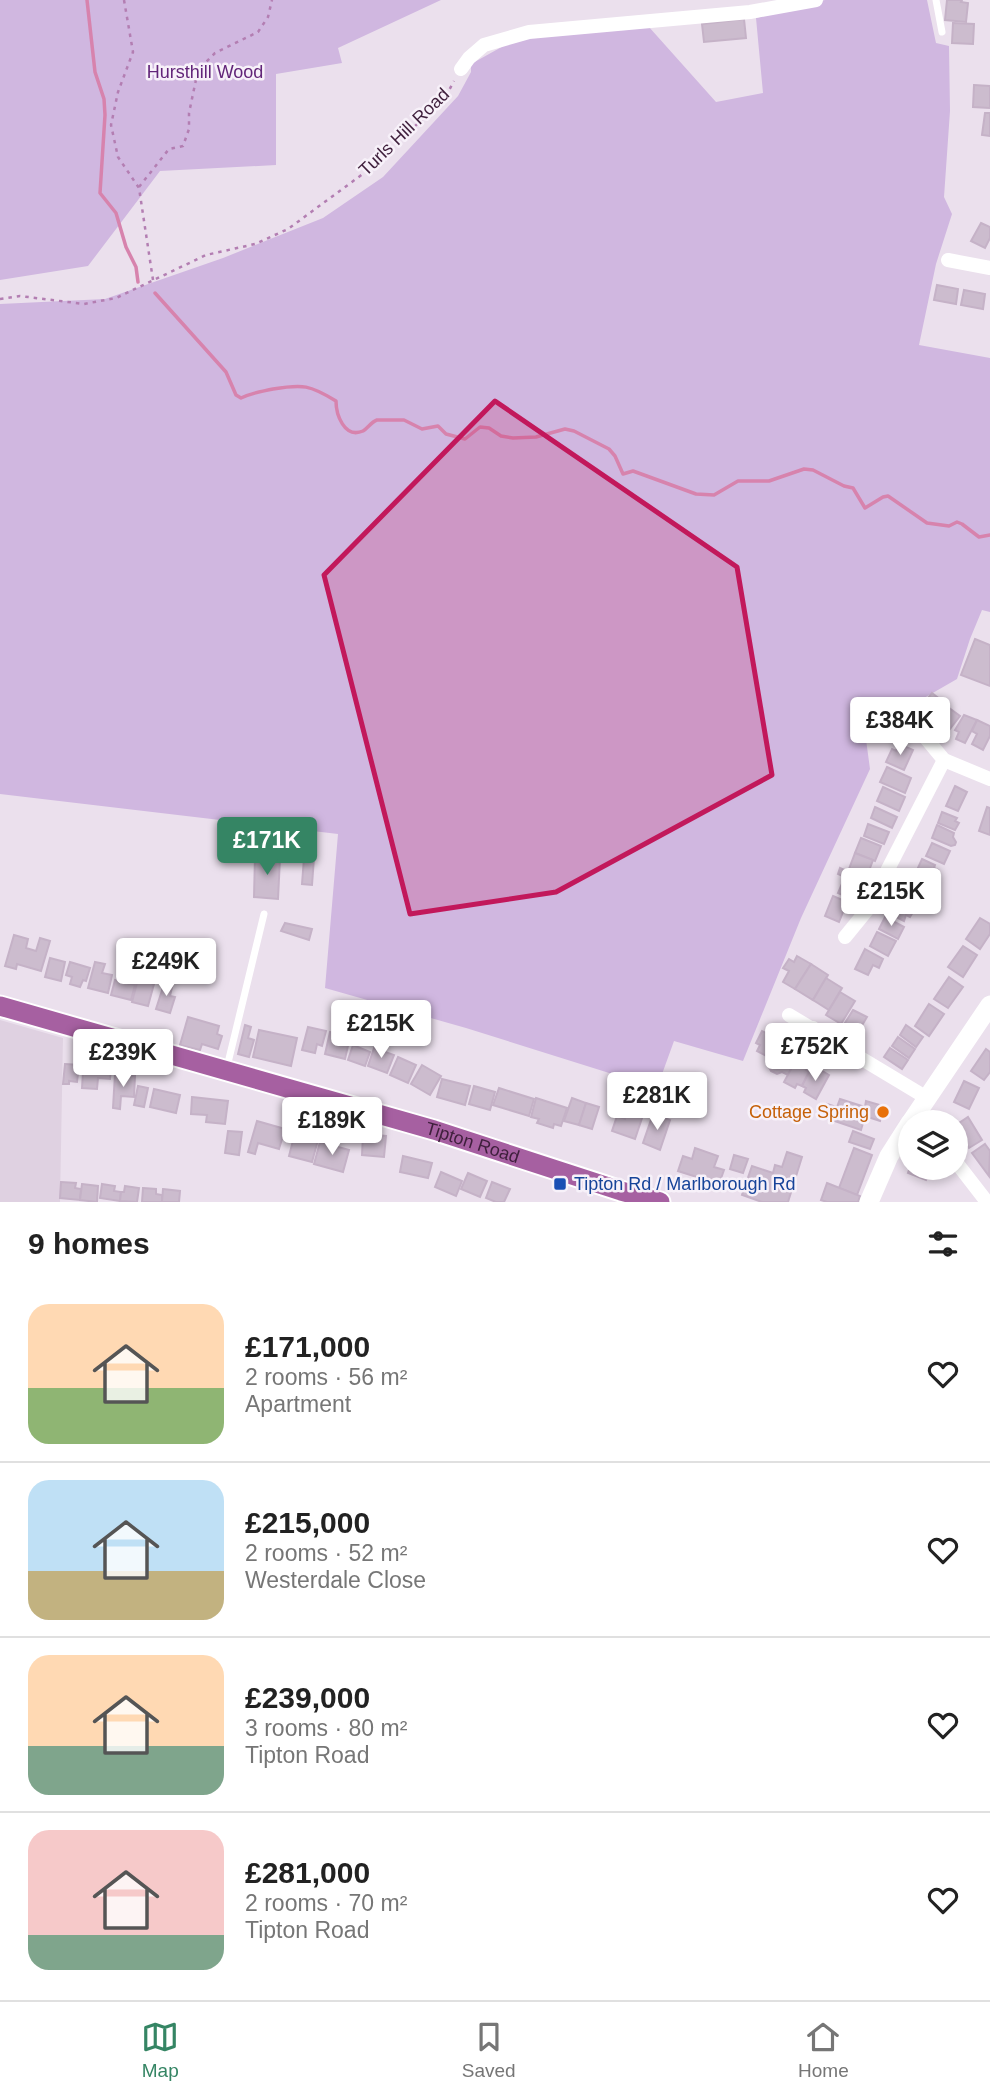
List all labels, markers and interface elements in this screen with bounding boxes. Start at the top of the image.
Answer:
park label: Hursthill Wood [147,62,263,82]
street label: Turls Hill Road [355,84,453,180]
pin: £384K [851,698,949,757]
text: £384K [866,707,934,733]
pin: £171K [218,818,316,877]
text: £171K [233,827,301,853]
pin: £215K [842,869,940,928]
text: £215K [857,878,925,904]
pin: £249K [117,939,215,998]
text: £249K [132,948,200,974]
pin: £215K [332,1000,430,1060]
text: £215K [347,1010,415,1036]
pin: £752K [766,1024,864,1083]
pin: £239K [74,1030,172,1089]
text: £752K [781,1033,849,1059]
text: £239K [89,1039,157,1065]
pin: £281K [608,1072,706,1132]
text: £281K [623,1082,691,1108]
pin: £189K [283,1098,381,1157]
place label: Cottage Spring [749,1102,869,1122]
marker: Cottage Spring [875,1104,891,1120]
text: £189K [298,1107,366,1133]
map controls [898,1110,968,1180]
button: layers [898,1110,968,1180]
street label: Tipton Road [423,1118,522,1167]
place label: Tipton Rd / Marlborough Rd [574,1174,795,1194]
marker: Tipton Rd / Marlborough Rd [552,1176,568,1192]
icon: filters [924,1225,962,1263]
text: 9 homes [28,1227,150,1260]
text: £171,000 [245,1330,370,1363]
icon: home [84,1332,168,1416]
icon: heart [924,1355,962,1393]
text: 2 rooms · 56 m² [245,1364,407,1390]
text: Apartment [245,1391,351,1417]
text: £215,000 [245,1506,370,1539]
icon: home [84,1508,168,1592]
icon: heart [924,1531,962,1569]
text: 2 rooms · 52 m² [245,1540,407,1566]
text: Westerdale Close [245,1567,426,1593]
text: £239,000 [245,1681,370,1714]
icon: home [84,1683,168,1767]
icon: heart [924,1706,962,1744]
text: 3 rooms · 80 m² [245,1715,407,1741]
text: Tipton Road [245,1742,369,1768]
text: £281,000 [245,1856,370,1889]
icon: home [84,1858,168,1942]
icon: heart [924,1881,962,1919]
text: 2 rooms · 70 m² [245,1890,407,1916]
text: Tipton Road [245,1917,369,1943]
tab: Map [141,2018,179,2082]
tab: Saved [462,2018,516,2082]
tab: Home [798,2018,849,2082]

